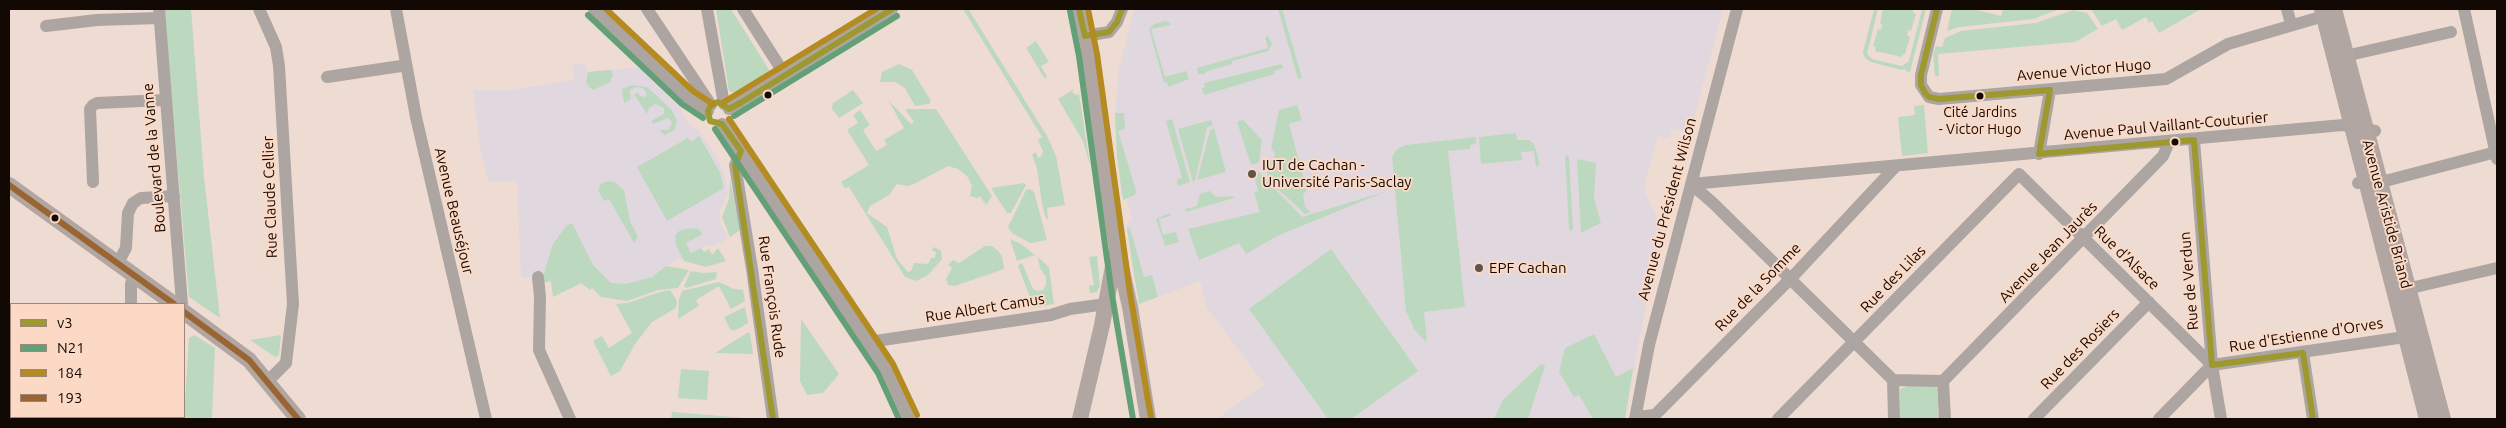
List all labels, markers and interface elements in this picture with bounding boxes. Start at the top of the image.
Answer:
street label: Avenue Victor Hugo [2016,55,2152,85]
street label: Boulevard de la Vanne [138,83,170,233]
unlabelled marker [763,90,773,100]
marker: Cité Jardins - Victor Hugo [1975,91,1985,101]
place label: Cité Jardins - Victor Hugo [1939,104,2021,136]
street label: Avenue Paul Vaillant-Couturier [2063,108,2269,144]
street label: Avenue du Président Wilson [1634,116,1700,302]
street label: Rue Claude Cellier [259,135,281,259]
unlabelled marker [2170,137,2180,147]
street label: Avenue Aristide Briand [2358,138,2416,290]
street label: Avenue Beauséjour [431,146,477,276]
place label: IUT de Cachan - Université Paris-Saclay [1262,156,1412,191]
marker: IUT de Cachan - Université Paris-Saclay [1246,168,1258,180]
street label: Avenue Jean Jaurès [1995,198,2101,306]
unlabelled marker [50,213,60,223]
street label: Rue d'Alsace [2090,222,2164,294]
street label: Rue de Verdun [2176,231,2202,331]
street label: Rue François Rude [754,235,790,359]
street label: Rue de la Somme [1711,239,1805,335]
street label: Rue des Lilas [1857,242,1929,316]
place label: EPF Cachan [1489,259,1566,277]
marker: EPF Cachan [1473,262,1485,274]
street label: Rue Albert Camus [924,290,1046,326]
legend [10,303,185,418]
street label: Rue des Rosiers [2037,305,2123,393]
text: v3 [57,314,73,331]
street label: Rue d'Estienne d'Orves [2228,314,2384,356]
text: N21 [57,339,85,356]
text: 184 [57,364,82,381]
text: 193 [57,389,82,406]

